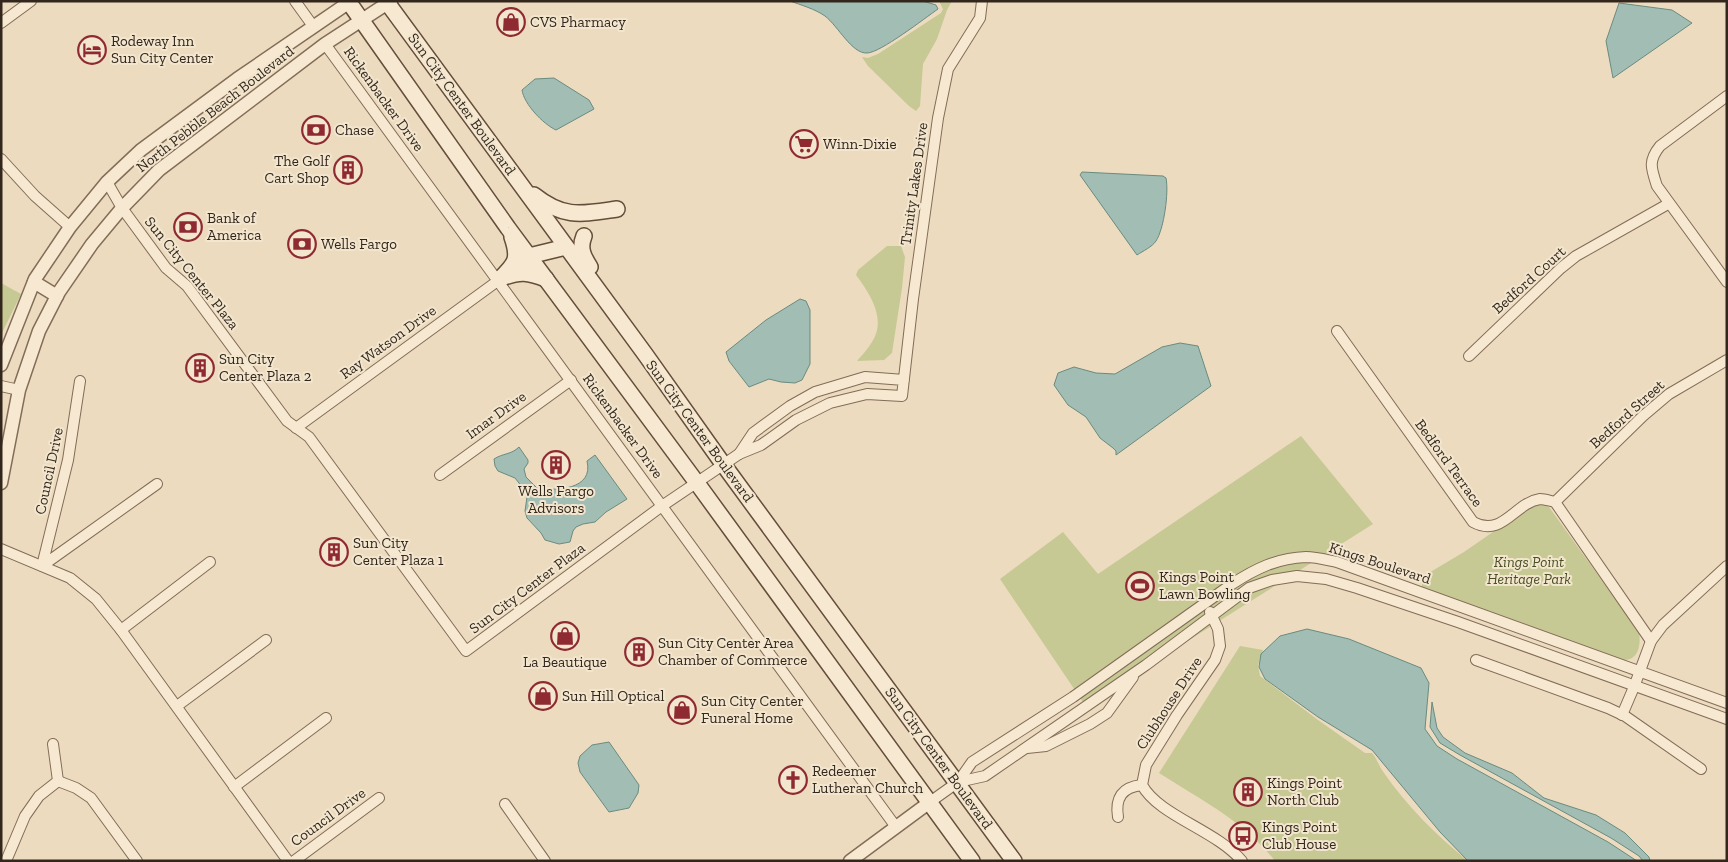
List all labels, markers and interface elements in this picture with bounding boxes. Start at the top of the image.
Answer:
shop icon: CVS Pharmacy [496,7,526,37]
place label: CVS Pharmacy [530,13,626,31]
street label: Sun City Center Boulevard [404,29,520,179]
place label: Rodeway Inn Sun City Center [111,32,214,67]
hotel icon: Rodeway Inn Sun City Center [77,35,107,65]
street label: North Pebble Beach Boulevard [133,41,298,176]
street label: Rickenbacker Drive [340,43,428,155]
bank icon: Chase [301,115,331,145]
place label: Chase [335,121,374,139]
street label: Trinity Lakes Drive [896,121,932,247]
supermarket icon: Winn-Dixie [789,129,819,159]
place label: Winn-Dixie [823,135,897,153]
place label: The Golf Cart Shop [264,152,330,187]
building icon: The Golf Cart Shop [333,155,363,185]
place label: Bank of America [207,209,261,244]
bank icon: Bank of America [173,212,203,242]
street label: Sun City Center Plaza [141,213,243,333]
bank icon: Wells Fargo [287,229,317,259]
place label: Wells Fargo [321,235,397,253]
street label: Bedford Court [1489,242,1570,318]
street label: Ray Watson Drive [337,301,439,383]
place label: Sun City Center Plaza 2 [219,350,312,385]
building icon: Sun City Center Plaza 2 [185,353,215,383]
street label: Sun City Center Boulevard [642,356,758,506]
street label: Rickenbacker Drive [579,370,667,482]
street label: Bedford Street [1586,376,1668,452]
street label: Imar Drive [462,387,530,443]
street label: Bedford Terrace [1411,416,1487,510]
street label: Council Drive [31,426,67,516]
building icon: Wells Fargo Advisors [541,450,571,480]
place label: Wells Fargo Advisors [518,482,594,517]
place label: Sun City Center Plaza 1 [353,534,444,569]
building icon: Sun City Center Plaza 1 [319,537,349,567]
street label: Kings Boulevard [1327,538,1434,588]
street label: Sun City Center Plaza [466,539,588,637]
park label: Kings Point Heritage Park [1487,553,1571,588]
place label: Kings Point Lawn Bowling [1159,568,1251,603]
sports icon: Kings Point Lawn Bowling [1125,571,1155,601]
shop icon: La Beautique [550,621,580,651]
place label: Sun City Center Area Chamber of Commerce [658,634,807,669]
building icon: Sun City Center Area Chamber of Commerce [624,637,654,667]
place label: La Beautique [523,653,607,671]
street label: Clubhouse Drive [1132,653,1206,753]
shop icon: Sun Hill Optical [528,681,558,711]
street label: Sun City Center Boulevard [881,683,997,833]
place label: Sun Hill Optical [562,687,664,705]
place label: Sun City Center Funeral Home [701,692,804,727]
shop icon: Sun City Center Funeral Home [667,695,697,725]
place label: Redeemer Lutheran Church [812,762,924,797]
church icon: Redeemer Lutheran Church [778,765,808,795]
place label: Kings Point North Club [1267,774,1342,809]
building icon: Kings Point North Club [1233,777,1263,807]
street label: Council Drive [287,784,369,850]
place label: Kings Point Club House [1262,818,1337,853]
bus stop icon: Kings Point Club House [1228,821,1258,851]

